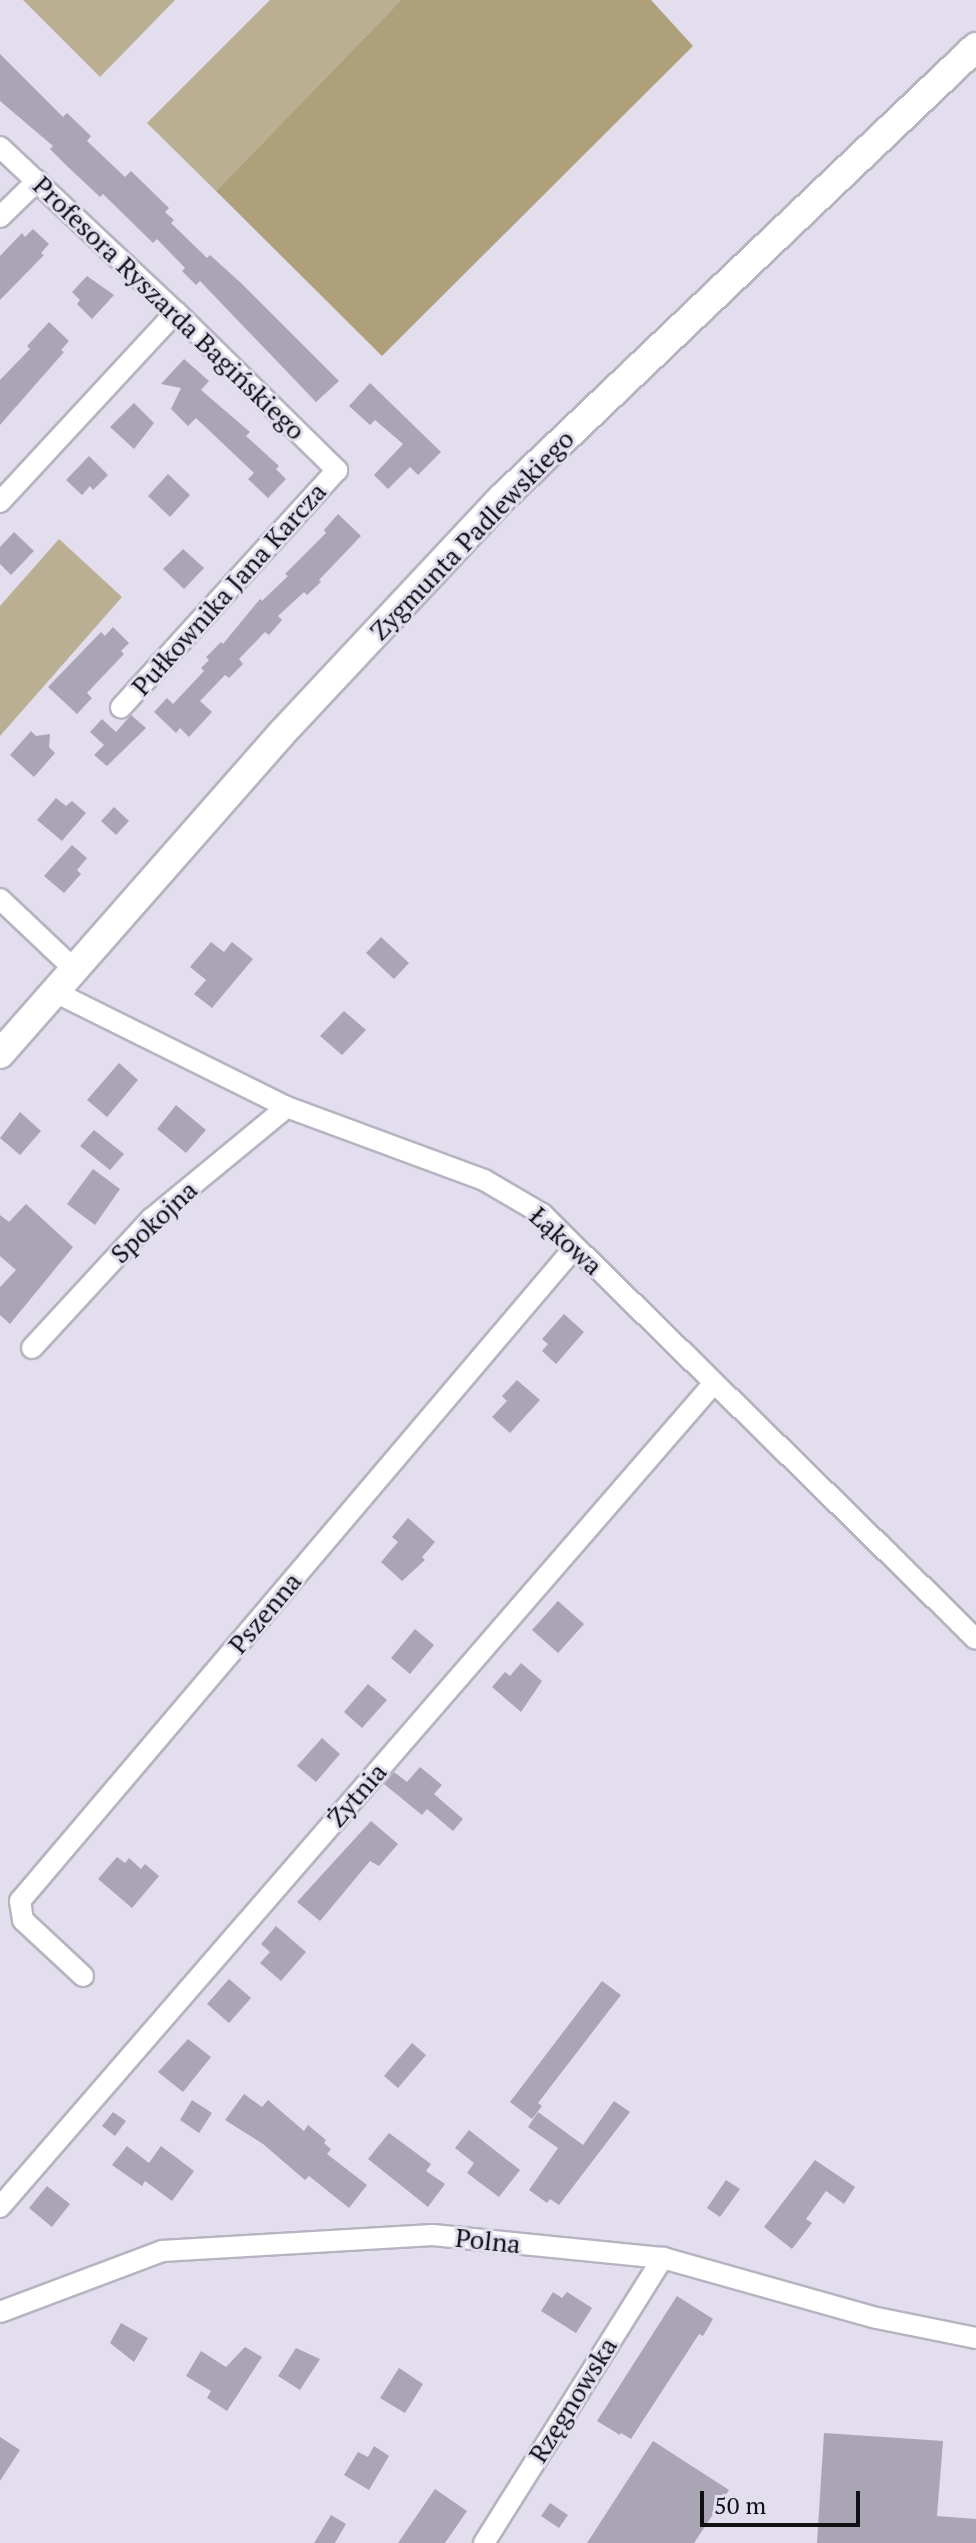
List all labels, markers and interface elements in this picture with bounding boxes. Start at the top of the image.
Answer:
street label: Profesora Ryszarda Bagińskiego [27,170,311,446]
street label: Zygmunta Padlewskiego [364,424,580,646]
street label: Pułkownika Jana Karcza [125,476,333,702]
street label: Spokojna [104,1174,204,1270]
street label: Łąkowa [523,1200,609,1282]
street label: Pszenna [222,1566,308,1660]
street label: Żytnia [321,1757,393,1833]
street label: Polna [454,2222,522,2260]
street label: Rzęgnowska [522,2332,624,2468]
scale bar [704,2475,864,2525]
text: 50 m [714,2489,766,2521]

